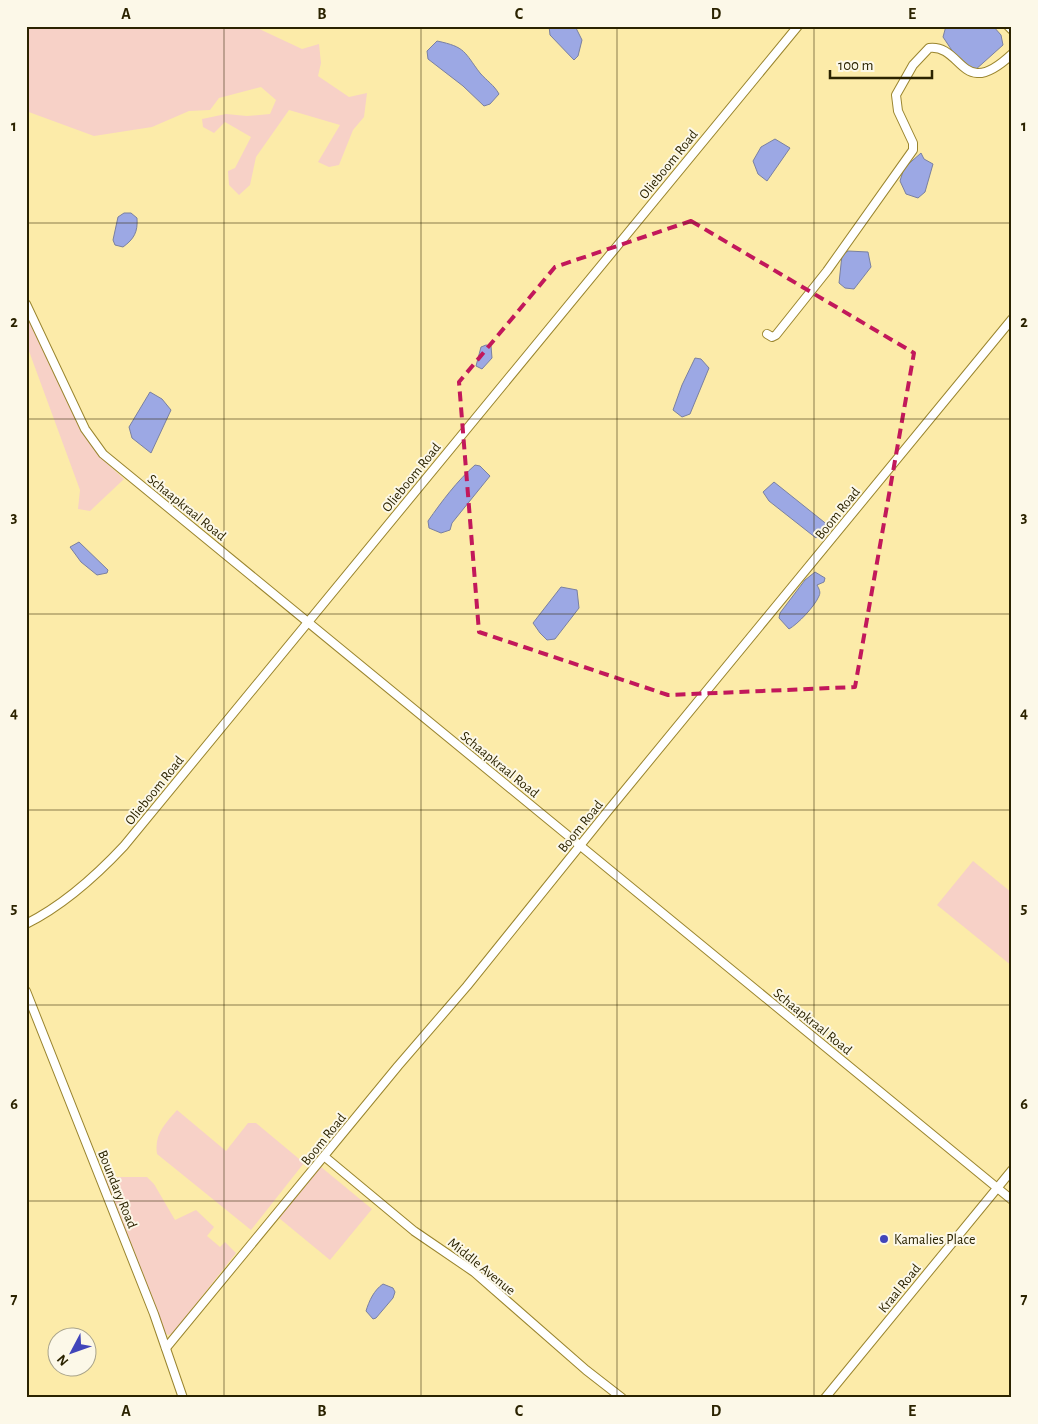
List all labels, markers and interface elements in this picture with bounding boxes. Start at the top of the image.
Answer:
text: A [121,6,131,22]
text: B [317,6,327,22]
text: C [515,6,524,22]
text: D [711,6,722,22]
text: E [908,6,916,22]
scale bar [830,48,933,80]
text: 100 m [838,58,873,73]
text: 1 [11,118,17,134]
text: 1 [1021,118,1027,134]
street label: Olieboom Road [637,127,701,202]
text: 2 [10,314,18,330]
text: 2 [1020,314,1028,330]
street label: Olieboom Road [380,440,444,515]
street label: Schaapkraal Road [145,472,228,544]
street label: Boom Road [813,485,863,542]
text: 3 [11,509,18,525]
text: 3 [1021,509,1028,525]
text: 4 [10,705,18,721]
text: 4 [1020,705,1028,721]
street label: Schaapkraal Road [458,729,541,801]
street label: Olieboom Road [123,753,187,828]
street label: Boom Road [556,798,606,855]
text: 5 [11,900,18,916]
text: 5 [1021,900,1028,916]
street label: Schaapkraal Road [771,986,854,1058]
text: 6 [10,1096,18,1112]
text: 6 [1020,1096,1028,1112]
street label: Boom Road [299,1111,349,1168]
street label: Boundary Road [95,1148,139,1230]
marker: Kamalies Place [878,1233,890,1245]
place label: Kamalies Place [894,1233,975,1247]
street label: Middle Avenue [445,1236,518,1298]
street label: Kraal Road [876,1262,924,1316]
text: 7 [11,1291,18,1307]
text: 7 [1021,1291,1028,1307]
north arrow [48,1326,98,1376]
text: N [54,1352,71,1368]
text: A [121,1403,131,1419]
text: B [317,1403,327,1419]
text: C [515,1403,524,1419]
text: D [711,1403,722,1419]
text: E [908,1403,916,1419]

